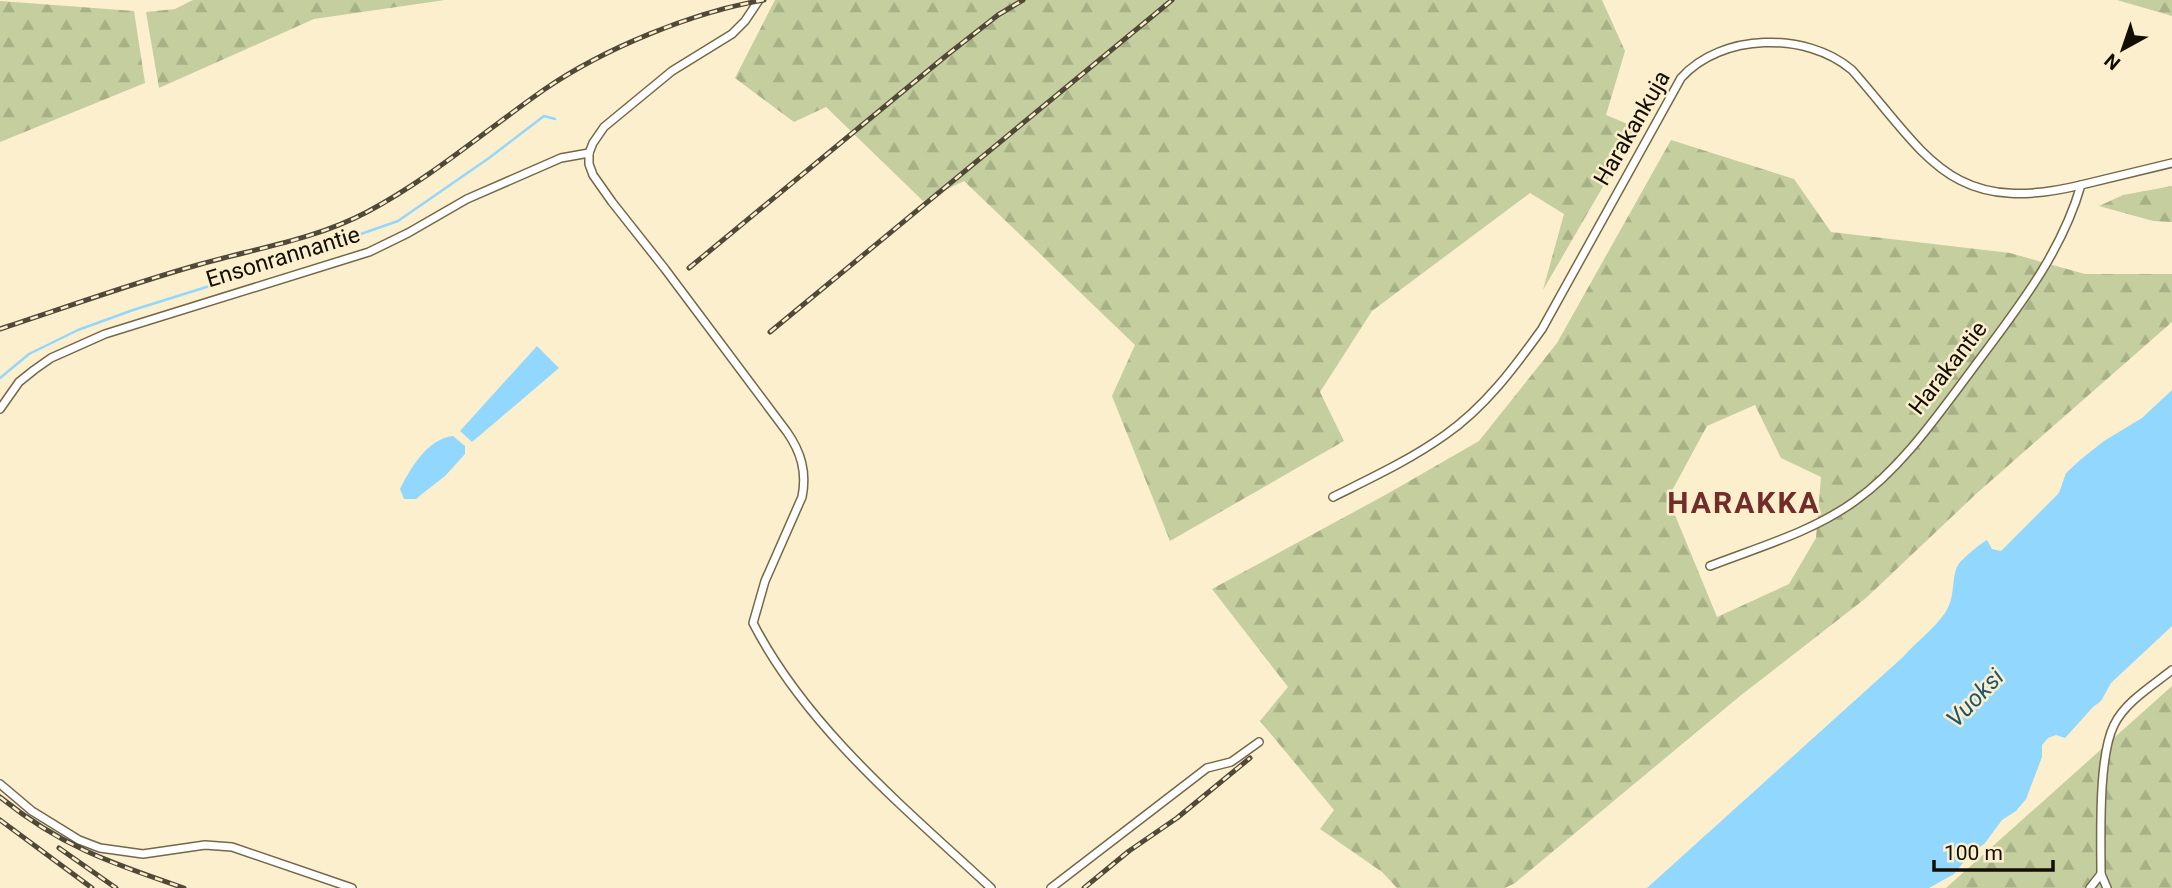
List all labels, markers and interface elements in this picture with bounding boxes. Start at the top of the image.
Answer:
north arrow [2088,14,2158,84]
text: N [2100,49,2125,75]
street label: Harakankuja [1588,66,1676,190]
street label: Ensonrannantie [203,221,363,293]
street label: Harakantie [1903,316,1993,420]
district label: HARAKKA [1667,485,1821,520]
water label: Vuoksi [1941,663,2010,733]
scale bar [1934,828,2053,872]
text: 100 m [1944,841,2003,865]

